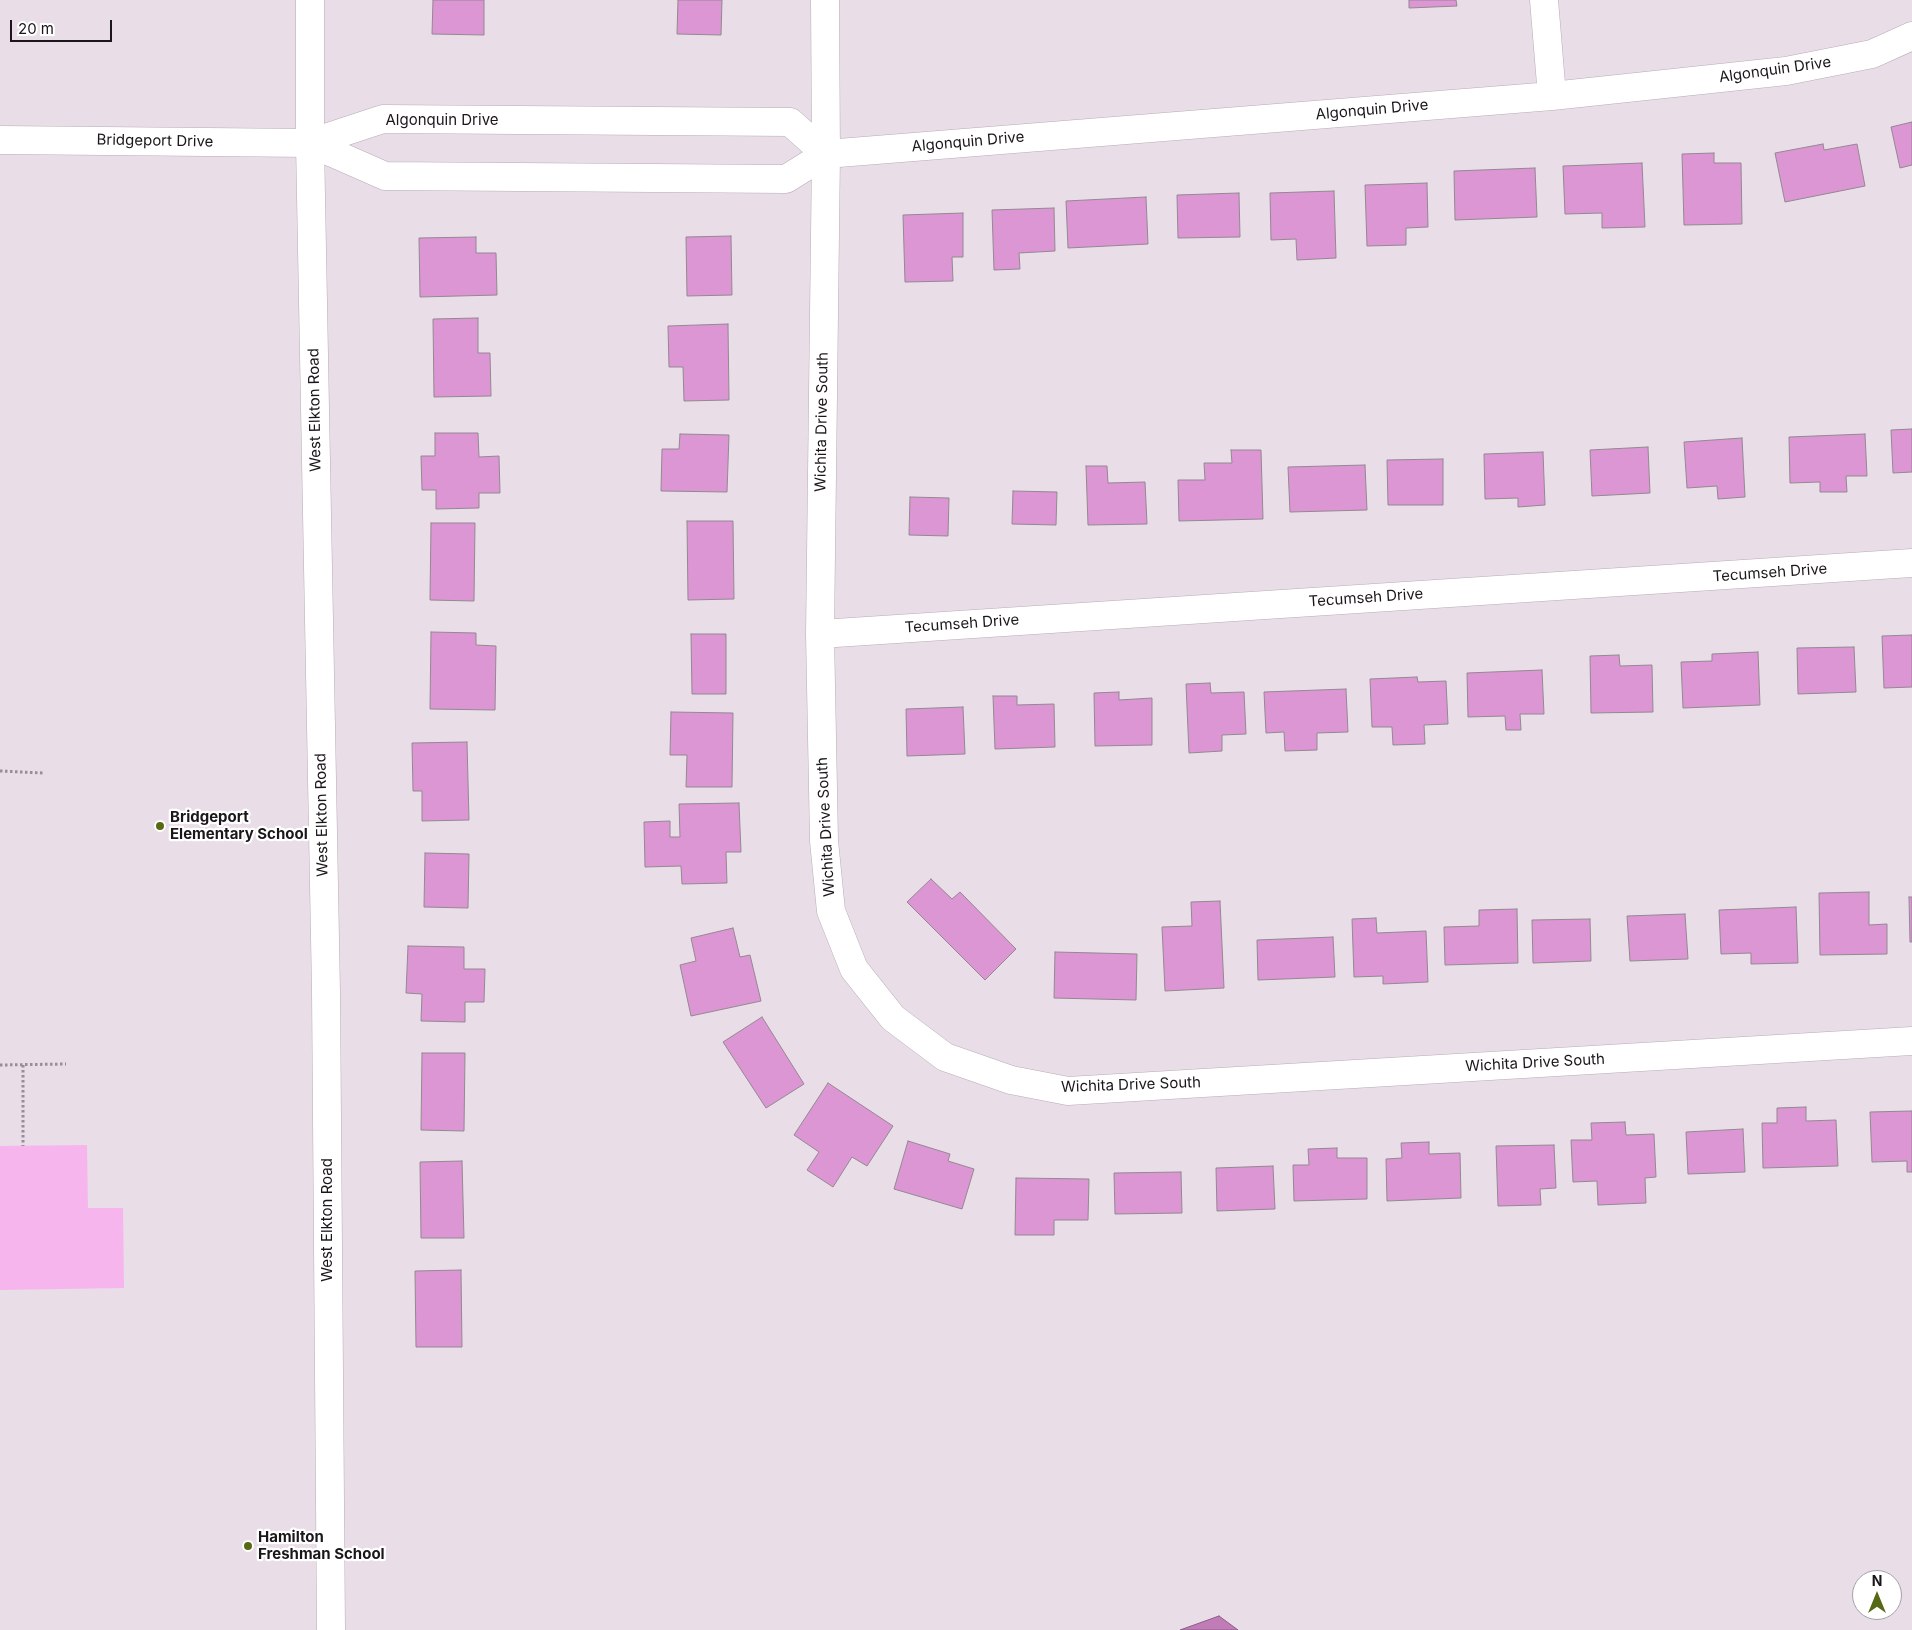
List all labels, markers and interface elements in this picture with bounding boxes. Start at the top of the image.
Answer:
scale bar [12,10,115,42]
text: 20 m [18,19,54,38]
street label: Algonquin Drive [1718,53,1832,87]
street label: Algonquin Drive [1315,96,1429,124]
street label: Algonquin Drive [385,111,499,129]
street label: Algonquin Drive [911,128,1025,156]
street label: Bridgeport Drive [96,131,214,151]
street label: West Elkton Road [305,348,325,472]
street label: Wichita Drive South [812,352,832,492]
street label: Tecumseh Drive [1712,560,1828,586]
street label: Tecumseh Drive [1308,585,1424,611]
street label: Tecumseh Drive [904,611,1020,637]
street label: West Elkton Road [312,753,332,877]
street label: Wichita Drive South [813,757,839,897]
place label: Bridgeport Elementary School [170,808,308,843]
marker: Bridgeport Elementary School [154,820,166,832]
street label: Wichita Drive South [1465,1050,1605,1076]
street label: Wichita Drive South [1061,1074,1201,1096]
street label: West Elkton Road [318,1158,336,1282]
place label: Hamilton Freshman School [258,1528,385,1563]
marker: Hamilton Freshman School [242,1540,254,1552]
north arrow [1852,1570,1902,1620]
text: N [1872,1572,1882,1589]

